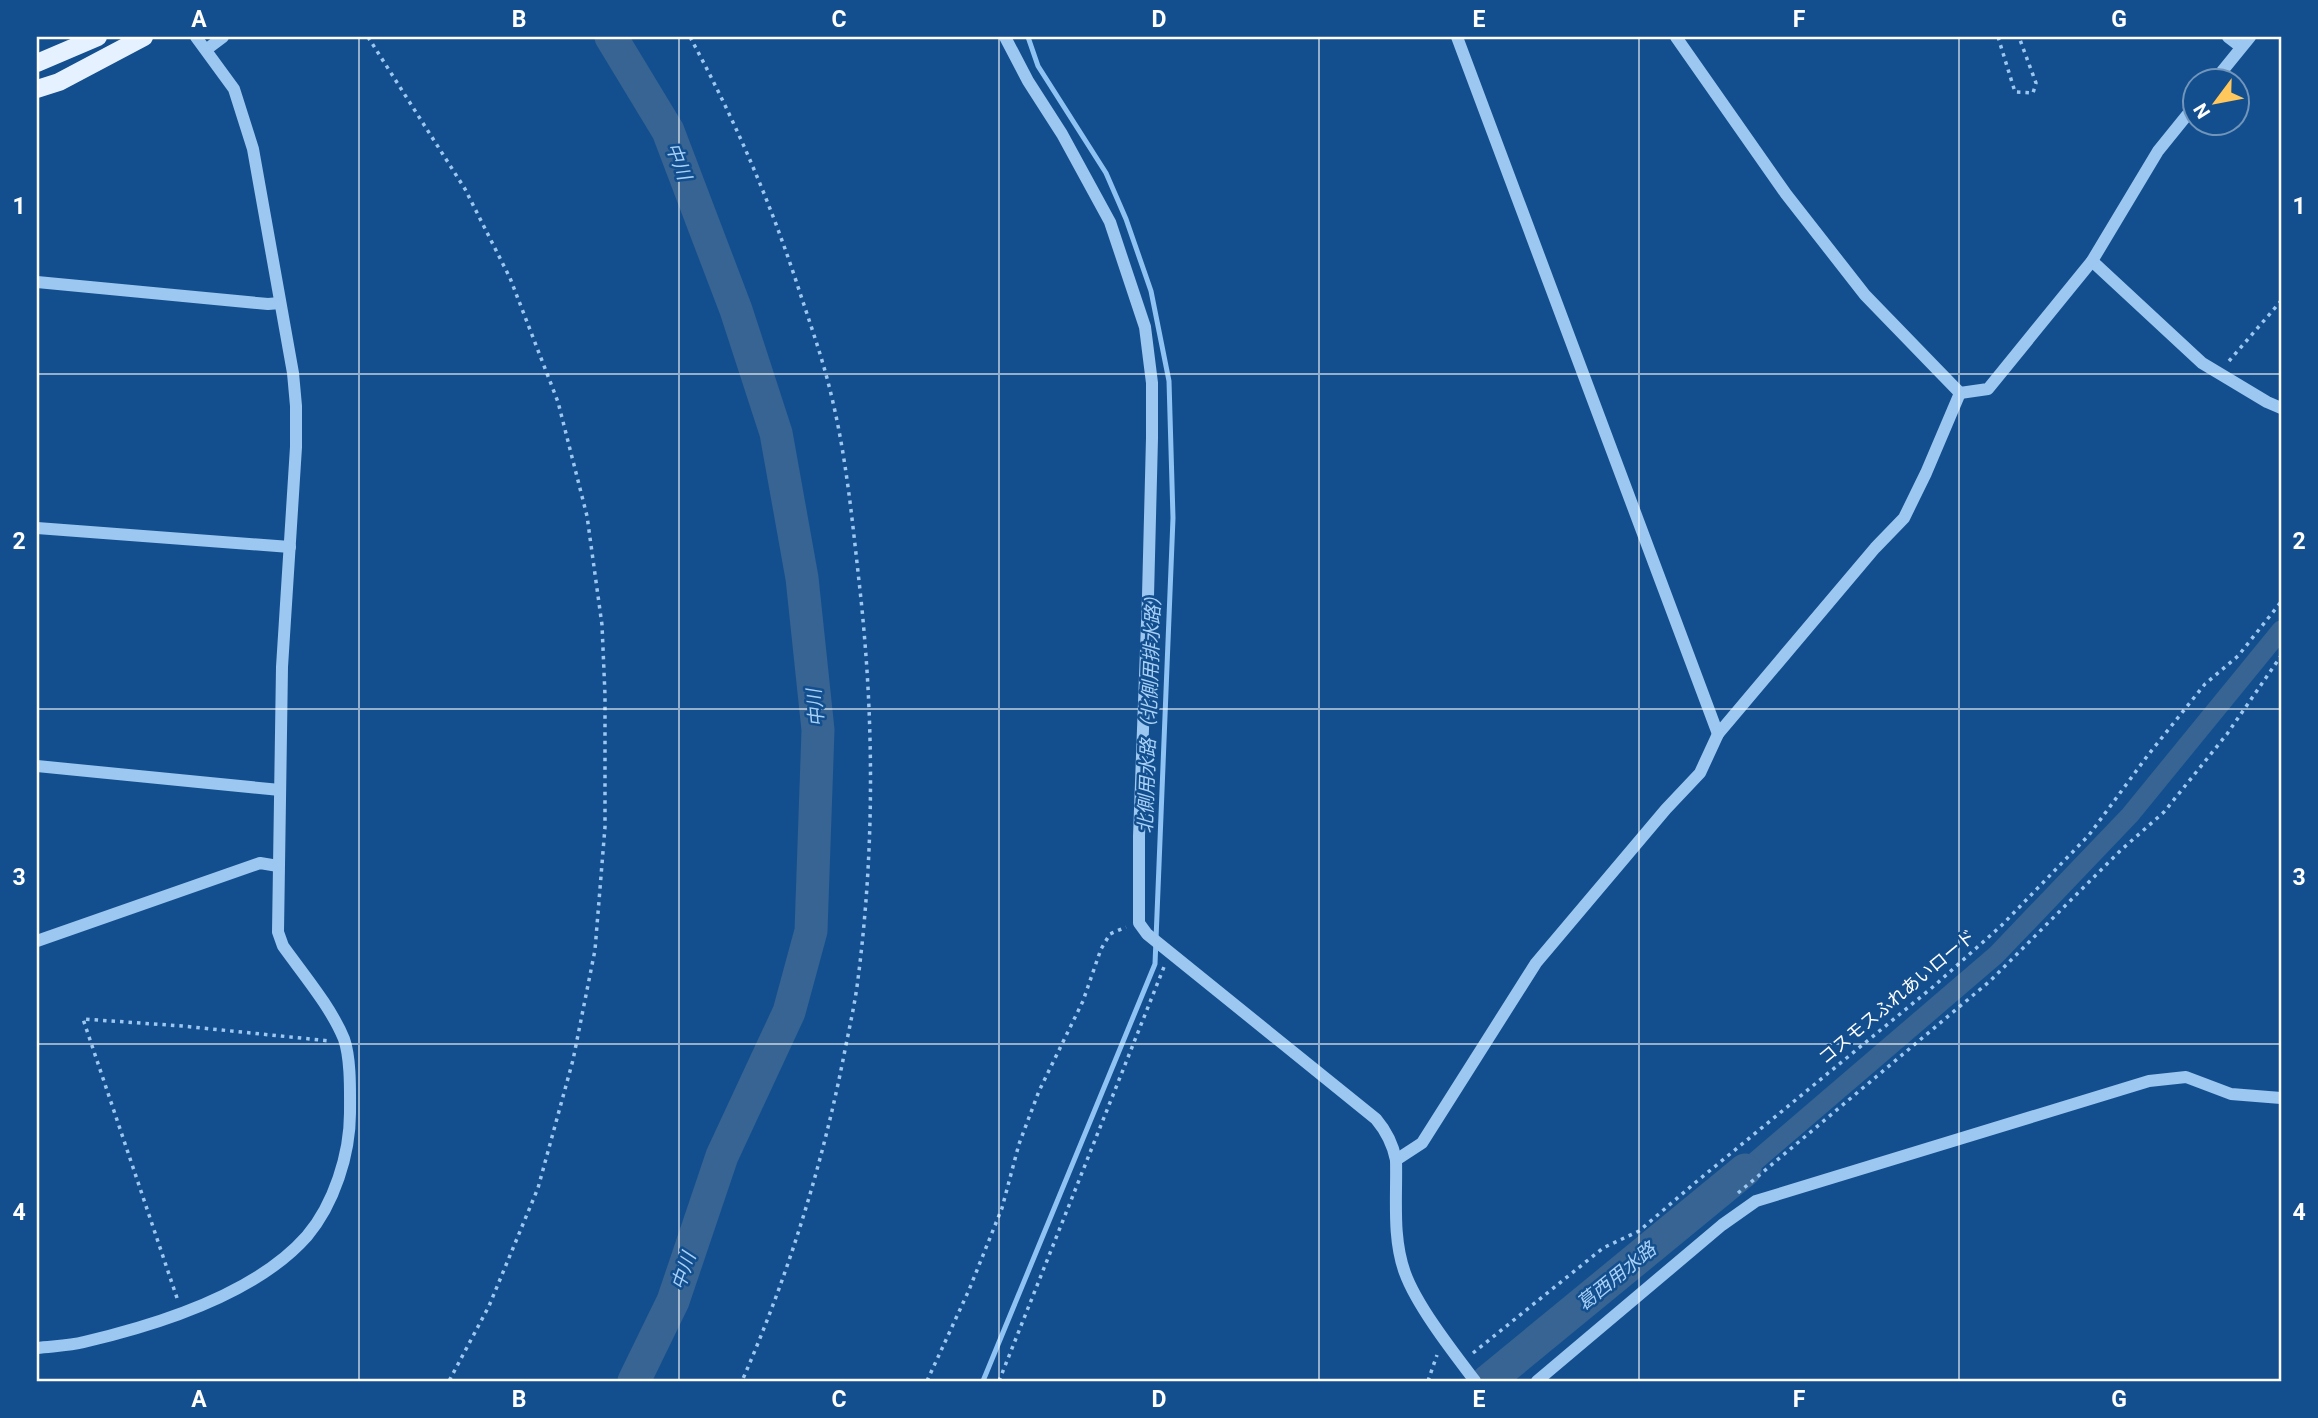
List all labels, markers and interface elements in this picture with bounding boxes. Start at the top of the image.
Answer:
text: A [191,6,207,33]
text: B [512,6,526,33]
text: C [831,6,847,33]
text: D [1152,6,1166,33]
text: E [1473,6,1486,33]
text: F [1793,6,1806,33]
text: G [2111,6,2127,33]
north arrow [2182,66,2252,136]
text: N [2189,99,2215,123]
water label: 中川 [661,139,697,185]
text: 1 [12,193,26,220]
text: 1 [2292,193,2306,220]
text: 2 [12,528,26,555]
text: 2 [2292,528,2306,555]
water label: 北側用水路（北側用排水路） [1134,586,1165,834]
water label: 中川 [802,686,829,728]
text: 3 [12,864,26,891]
text: 3 [2292,864,2306,891]
street label: コスモスふれあいロード [1814,925,1979,1068]
text: 4 [12,1199,26,1226]
text: 4 [2292,1199,2306,1226]
water label: 葛西用水路 [1572,1236,1662,1315]
water label: 中川 [666,1248,701,1293]
text: A [191,1386,207,1413]
text: B [512,1386,526,1413]
text: C [831,1386,847,1413]
text: D [1152,1386,1166,1413]
text: E [1473,1386,1486,1413]
text: F [1793,1386,1806,1413]
text: G [2111,1386,2127,1413]

